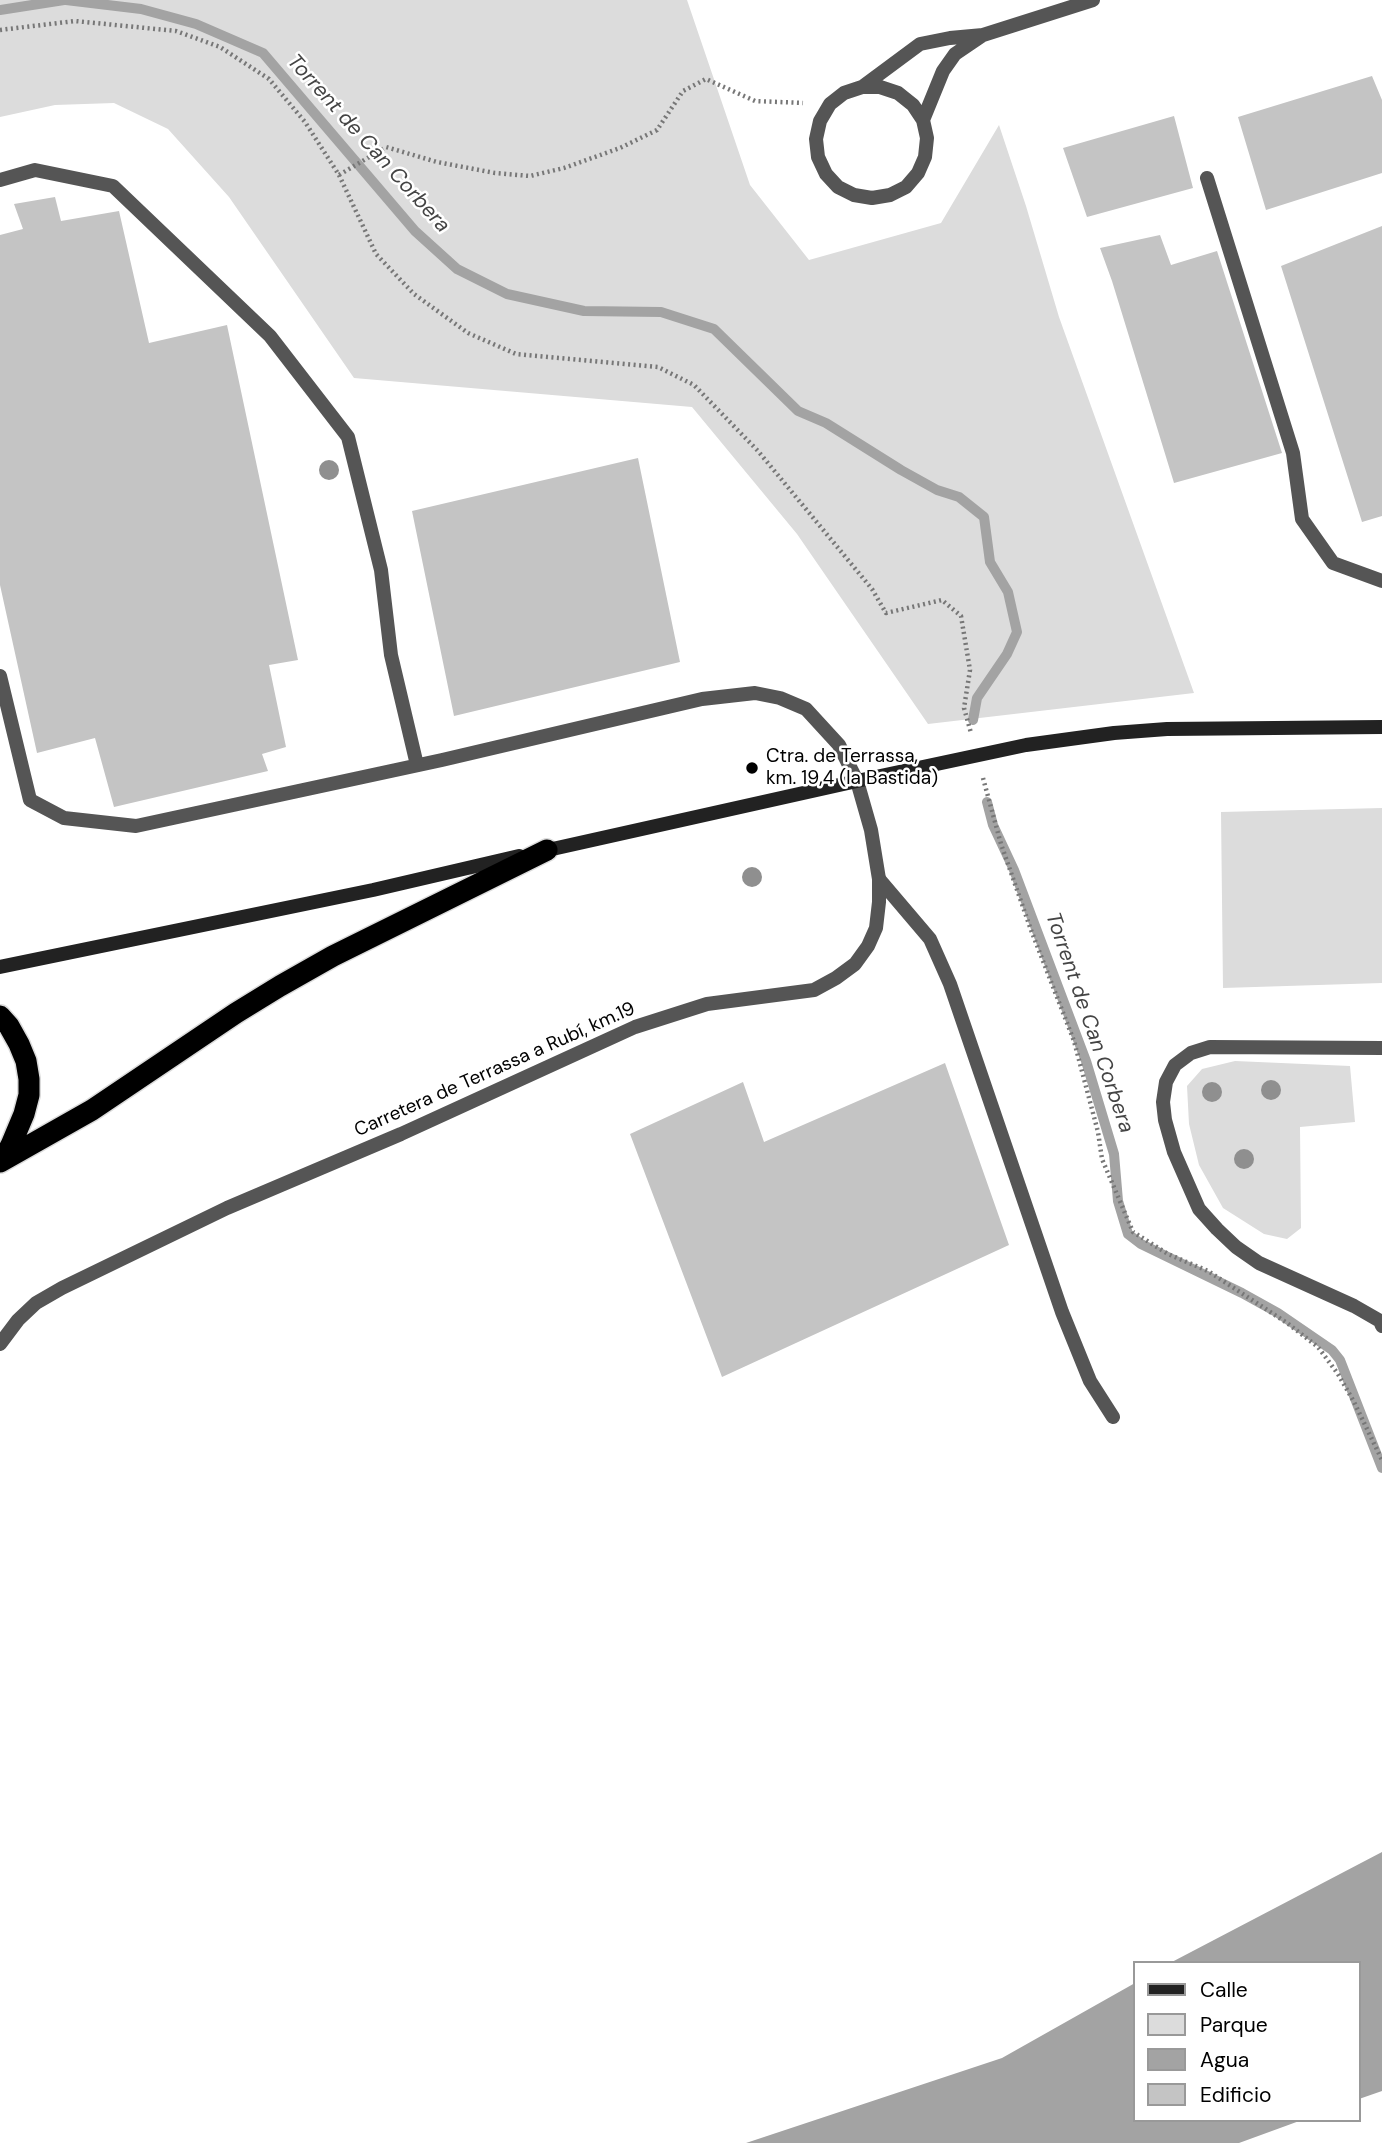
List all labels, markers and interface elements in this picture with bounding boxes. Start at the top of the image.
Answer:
water label: Torrent de Can Corbera [281,50,455,238]
place label: Ctra. de Terrassa, km. 19,4 (la Bastida) [766,746,938,790]
marker: Ctra. de Terrassa, km. 19,4 (la Bastida) [744,760,760,776]
water label: Torrent de Can Corbera [1039,909,1139,1137]
street label: Carretera de Terrassa a Rubí, km.19 [351,998,639,1142]
legend [1134,1961,1361,2122]
text: Calle [1200,1976,1248,2004]
text: Parque [1200,2011,1268,2039]
text: Agua [1200,2046,1249,2074]
text: Edificio [1200,2081,1271,2109]

